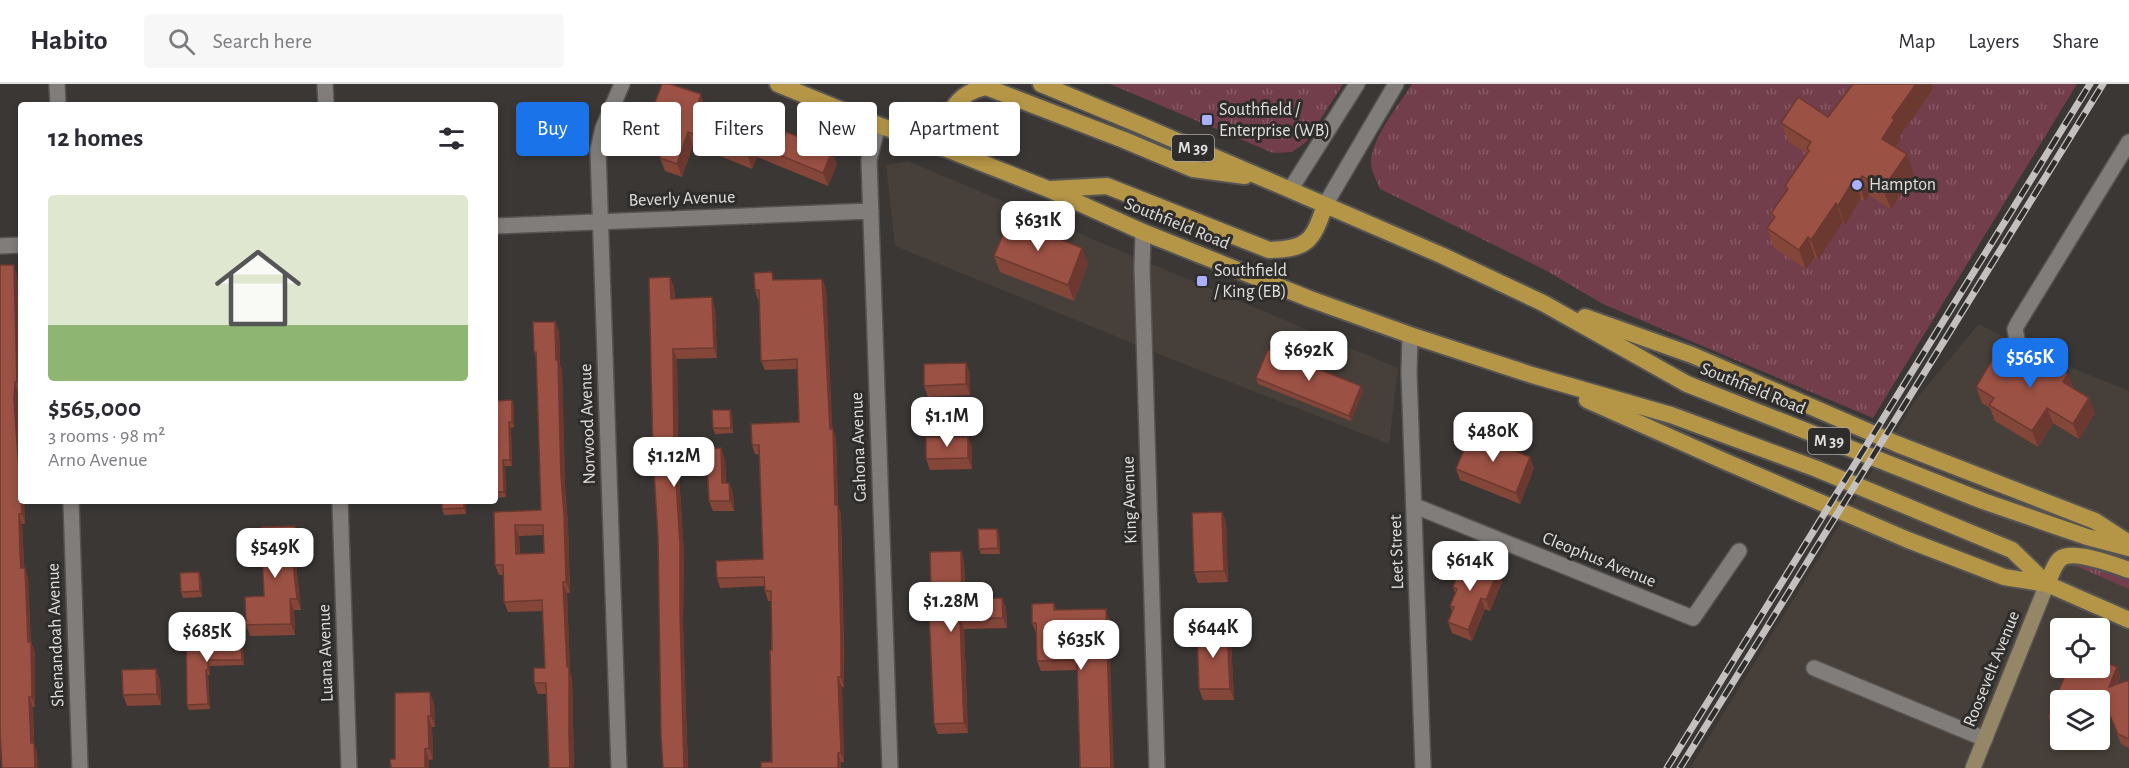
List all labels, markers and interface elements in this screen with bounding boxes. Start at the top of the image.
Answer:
search box [144,14,564,68]
icon: search [165,25,198,58]
text: Habito [30,27,108,55]
text: Search here [213,30,312,52]
text: Map [1899,31,1935,52]
text: Layers [1968,31,2019,52]
text: Share [2052,31,2099,52]
place label: Southfield / Enterprise (WB) [1219,101,1330,140]
chip: Buy [516,102,589,156]
chip: Rent [601,102,681,156]
chip: Filters [693,102,785,156]
chip: New [797,102,877,156]
chip: Apartment [889,102,1020,156]
marker: Southfield / Enterprise (WB) [1200,113,1214,127]
icon: filters [435,122,468,155]
text: 12 homes [48,125,143,151]
road number: M 39 [1172,135,1214,161]
place label: Hampton [1869,176,1936,194]
marker: Hampton [1850,178,1864,192]
street label: Beverly Avenue [628,188,736,210]
street label: Southfield Road [1122,195,1232,253]
pin: $631K [996,201,1080,252]
text: $631K [1015,210,1061,230]
icon: home [204,234,312,342]
place label: Southfield / King (EB) [1214,262,1287,301]
marker: Southfield / King (EB) [1195,274,1209,288]
pin: $692K [1267,331,1351,382]
pin: $565K [1988,338,2072,389]
text: $692K [1284,340,1334,360]
text: $565K [2006,347,2054,367]
street label: Southfield Road [1698,360,1808,418]
street label: Norwood Avenue [577,363,599,485]
street label: Gahona Avenue [848,392,870,502]
text: $565,000 [48,395,141,421]
pin: $1.1M [905,397,989,448]
text: $1.1M [925,406,969,426]
pin: $480K [1451,412,1535,463]
text: $480K [1467,421,1519,441]
text: 3 rooms · 98 m² [48,426,165,446]
road number: M 39 [1808,428,1850,454]
pin: $1.12M [625,437,723,488]
text: $1.12M [647,446,701,466]
text: Arno Avenue [48,450,148,470]
street label: King Avenue [1119,456,1141,544]
street label: Leet Street [1387,514,1407,590]
pin: $549K [233,528,317,579]
street label: Cleophus Avenue [1540,529,1658,591]
text: $549K [250,537,300,557]
pin: $614K [1428,541,1512,592]
text: $614K [1446,550,1494,570]
street label: Shenandoah Avenue [44,563,68,707]
pin: $1.28M [902,582,1000,633]
text: $1.28M [923,591,979,611]
street label: Luana Avenue [315,604,337,702]
pin: $644K [1171,608,1255,659]
street label: Roosevelt Avenue [1961,608,2023,730]
pin: $685K [165,612,249,663]
text: $644K [1188,617,1238,637]
map controls [2050,618,2110,750]
button: locate [2050,618,2110,678]
pin: $635K [1039,620,1123,671]
text: $685K [183,621,231,641]
text: $635K [1057,629,1105,649]
button: layers [2050,690,2110,750]

